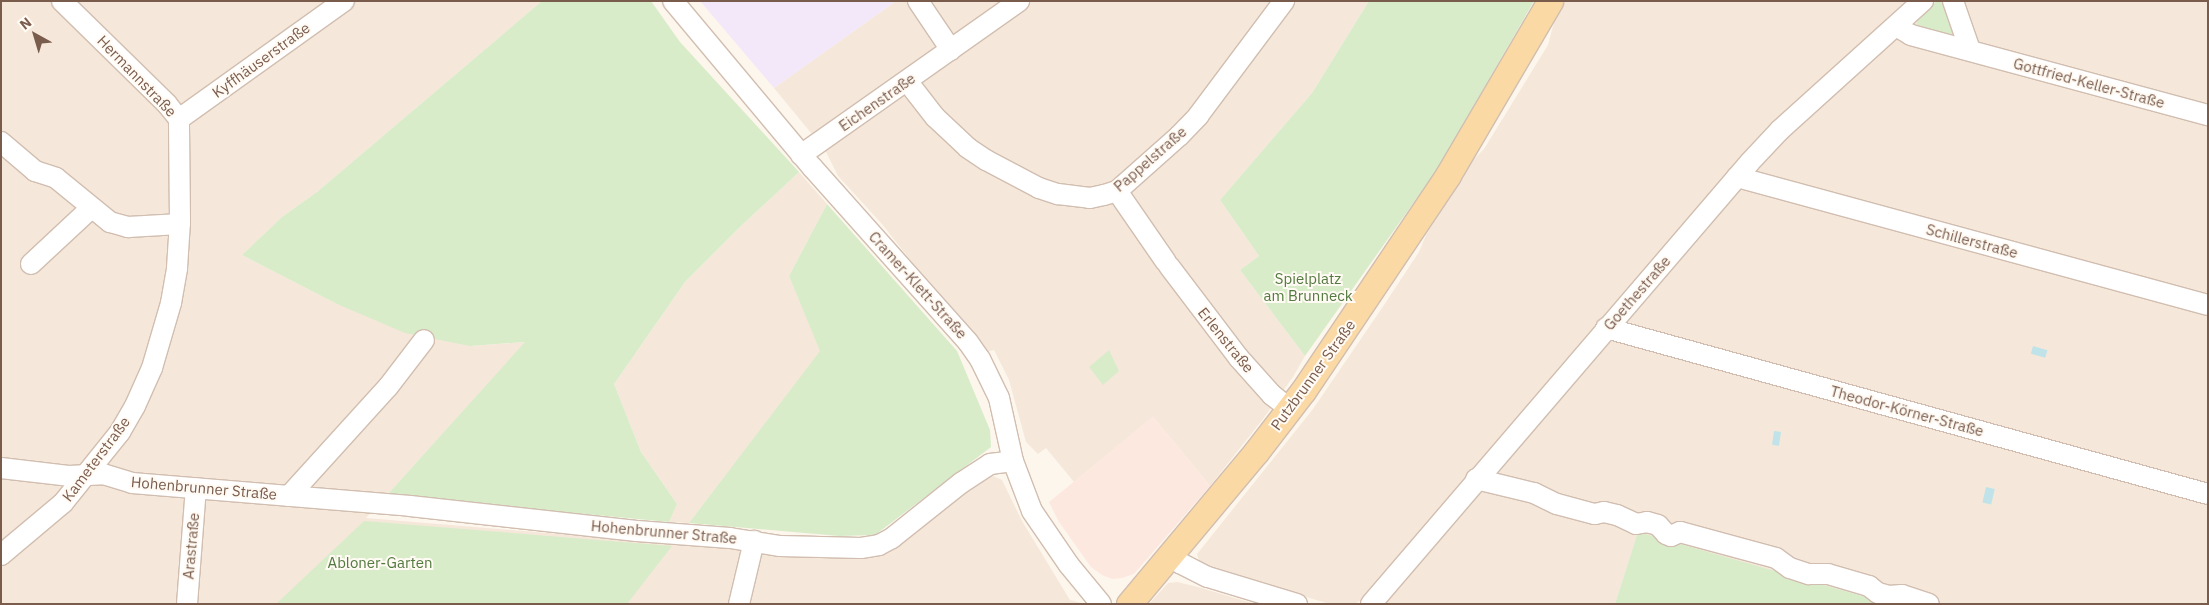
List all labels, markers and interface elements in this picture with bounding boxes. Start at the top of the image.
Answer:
north arrow [10,10,60,60]
text: N [16,13,35,34]
street label: Kyffhäuserstraße [209,18,313,102]
street label: Hermannstraße [94,32,180,120]
street label: Gottfried-Keller-Straße [2011,54,2167,112]
street label: Eichenstraße [835,69,919,135]
street label: Pappelstraße [1110,123,1190,195]
street label: Schillerstraße [1924,220,2020,262]
street label: Cramer-Klett-Straße [865,228,971,342]
street label: Goethestraße [1600,252,1674,334]
park label: Spielplatz am Brunneck [1263,269,1353,304]
street label: Erlenstraße [1194,304,1258,376]
street label: Putzbrunner Straße [1267,316,1359,434]
street label: Theodor-Körner-Straße [1828,382,1986,440]
street label: Kameterstraße [58,413,134,505]
street label: Hohenbrunner Straße [130,473,278,503]
street label: Arastraße [179,512,203,580]
street label: Hohenbrunner Straße [590,517,738,547]
park label: Abloner-Garten [328,554,432,572]

